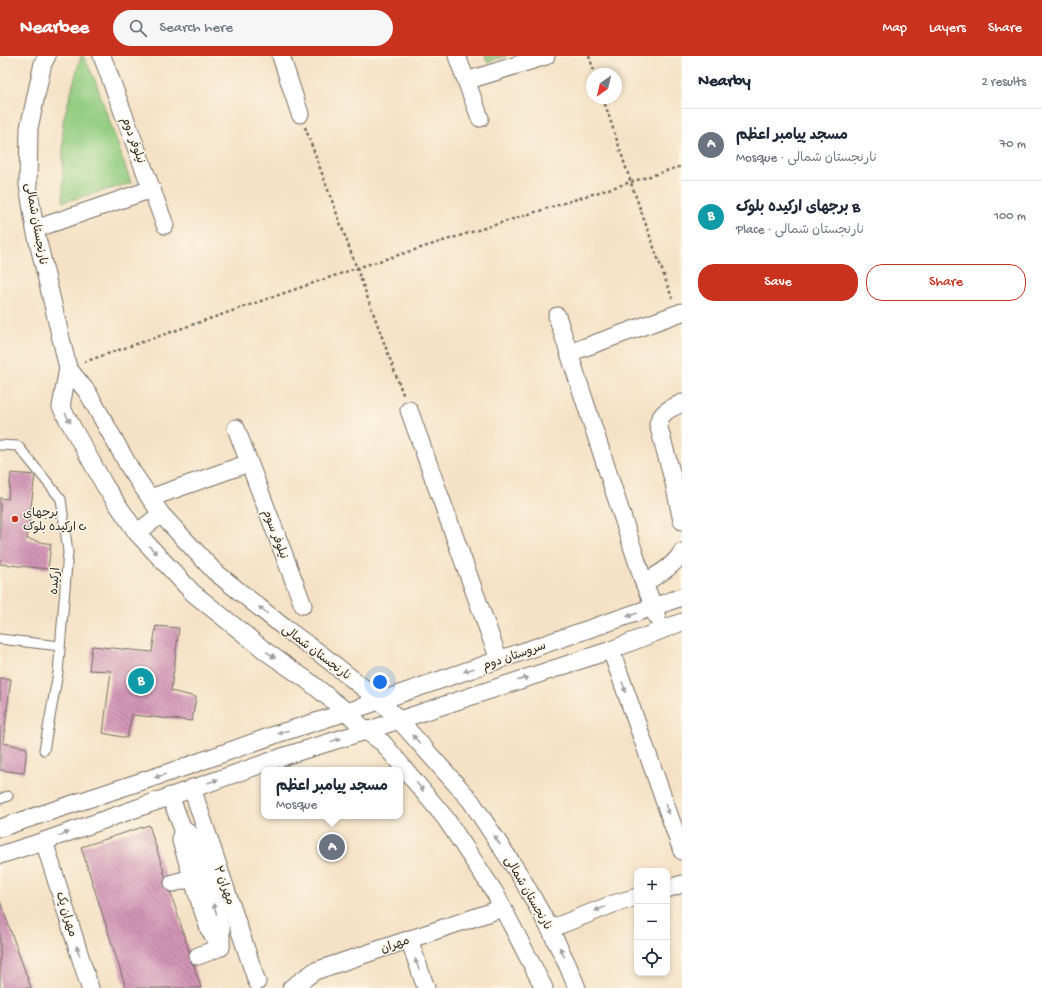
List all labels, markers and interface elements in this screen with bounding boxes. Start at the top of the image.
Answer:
search box [113,10,393,46]
text: Nearbee [20,17,89,40]
icon: search [127,17,149,39]
text: Search here [159,19,233,37]
text: Map [883,20,907,37]
text: Layers [929,20,966,37]
text: Share [988,20,1022,37]
north arrow [586,68,622,104]
text: Nearby [698,72,751,92]
text: 2 results [981,75,1026,90]
street label: نیلوفر دوم [117,116,147,166]
text: مسجد پیامبر اعظم [736,127,848,145]
text: A [707,137,715,152]
text: 70 m [1000,137,1026,152]
text: Mosque · نارنجستان شمالی [736,151,877,166]
street label: نارنجستان شمالی [21,182,49,266]
text: برجهای ارکیده بلوک B [736,199,860,217]
text: B [708,209,714,224]
text: 100 m [994,209,1026,224]
text: Place · نارنجستان شمالی [736,223,865,238]
button: Save [698,264,858,301]
button: Share [866,264,1026,301]
one-way arrow [64,413,71,424]
place label: برجهای ارکیده بلوک C [23,507,87,535]
street label: نیلوفر سوم [258,508,290,561]
marker: برجهای ارکیده بلوک C [10,514,20,524]
one-way arrow [149,545,158,555]
street label: ارکیده [48,567,64,595]
one-way arrow [257,606,268,615]
one-way arrow [625,612,637,618]
street label: نارنجستان شمالی [278,623,353,684]
street label: سروستان دوم [481,639,548,674]
one-way arrow [266,651,276,659]
pin: B [128,666,154,696]
one-way arrow [463,668,475,674]
your location [370,672,390,692]
one-way arrow [517,676,529,682]
one-way arrow [622,681,628,693]
one-way arrow [277,729,289,735]
one-way arrow [411,733,420,744]
one-way arrow [330,737,342,743]
popup [261,767,403,819]
one-way arrow [154,773,166,779]
one-way arrow [207,778,219,784]
text: مسجد پیامبر اعظم [276,778,388,796]
one-way arrow [415,782,424,793]
text: Mosque [276,798,317,813]
one-way arrow [665,804,671,816]
one-way arrow [58,830,70,836]
pin: A [319,832,345,862]
one-way arrow [493,835,501,845]
street label: نارنجستان شمالی [500,855,554,933]
street label: مهران ۲ [210,864,236,907]
map controls [634,868,670,976]
button: + [634,868,670,904]
street label: مهران یک [52,890,79,939]
one-way arrow [212,902,218,914]
button: − [634,904,670,940]
one-way arrow [594,906,605,912]
street label: مهران [379,934,412,957]
button: locate [634,940,670,976]
one-way arrow [75,944,81,956]
one-way arrow [559,946,565,958]
one-way arrow [414,957,420,969]

